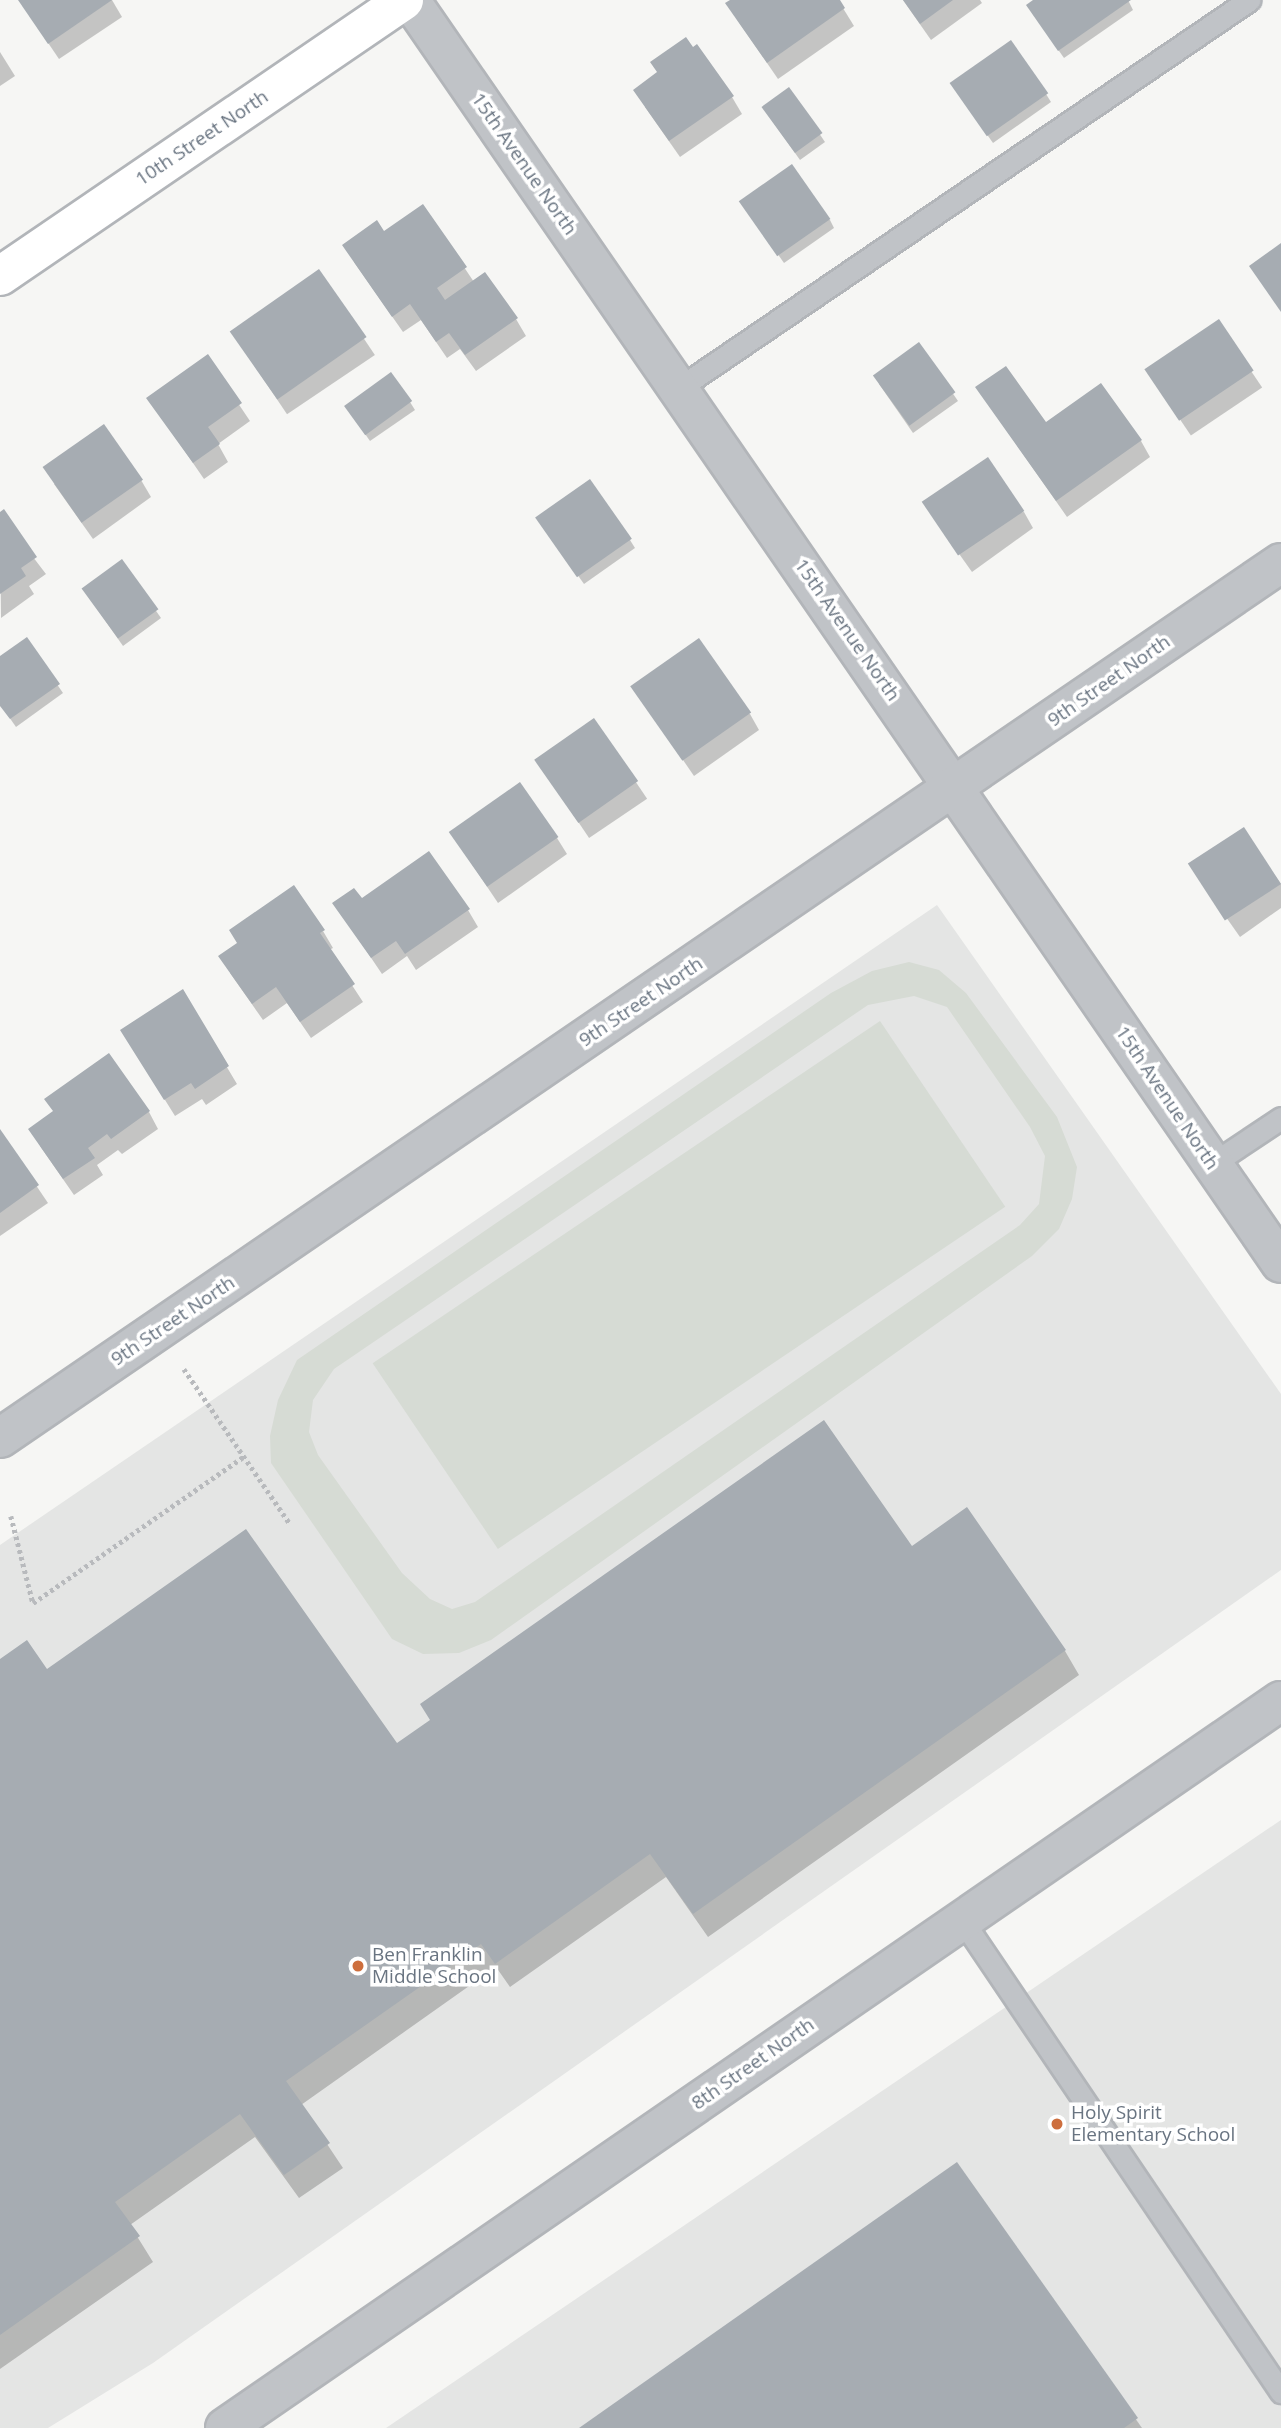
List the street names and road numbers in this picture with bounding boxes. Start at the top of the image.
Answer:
street label: 10th Street North [131,85,273,191]
street label: 15th Avenue North [466,89,582,239]
street label: 15th Avenue North [789,555,905,705]
street label: 9th Street North [1043,630,1175,732]
street label: 9th Street North [575,952,707,1052]
street label: 15th Avenue North [1111,1022,1223,1174]
street label: 9th Street North [107,1271,239,1371]
street label: 8th Street North [687,2013,819,2115]

